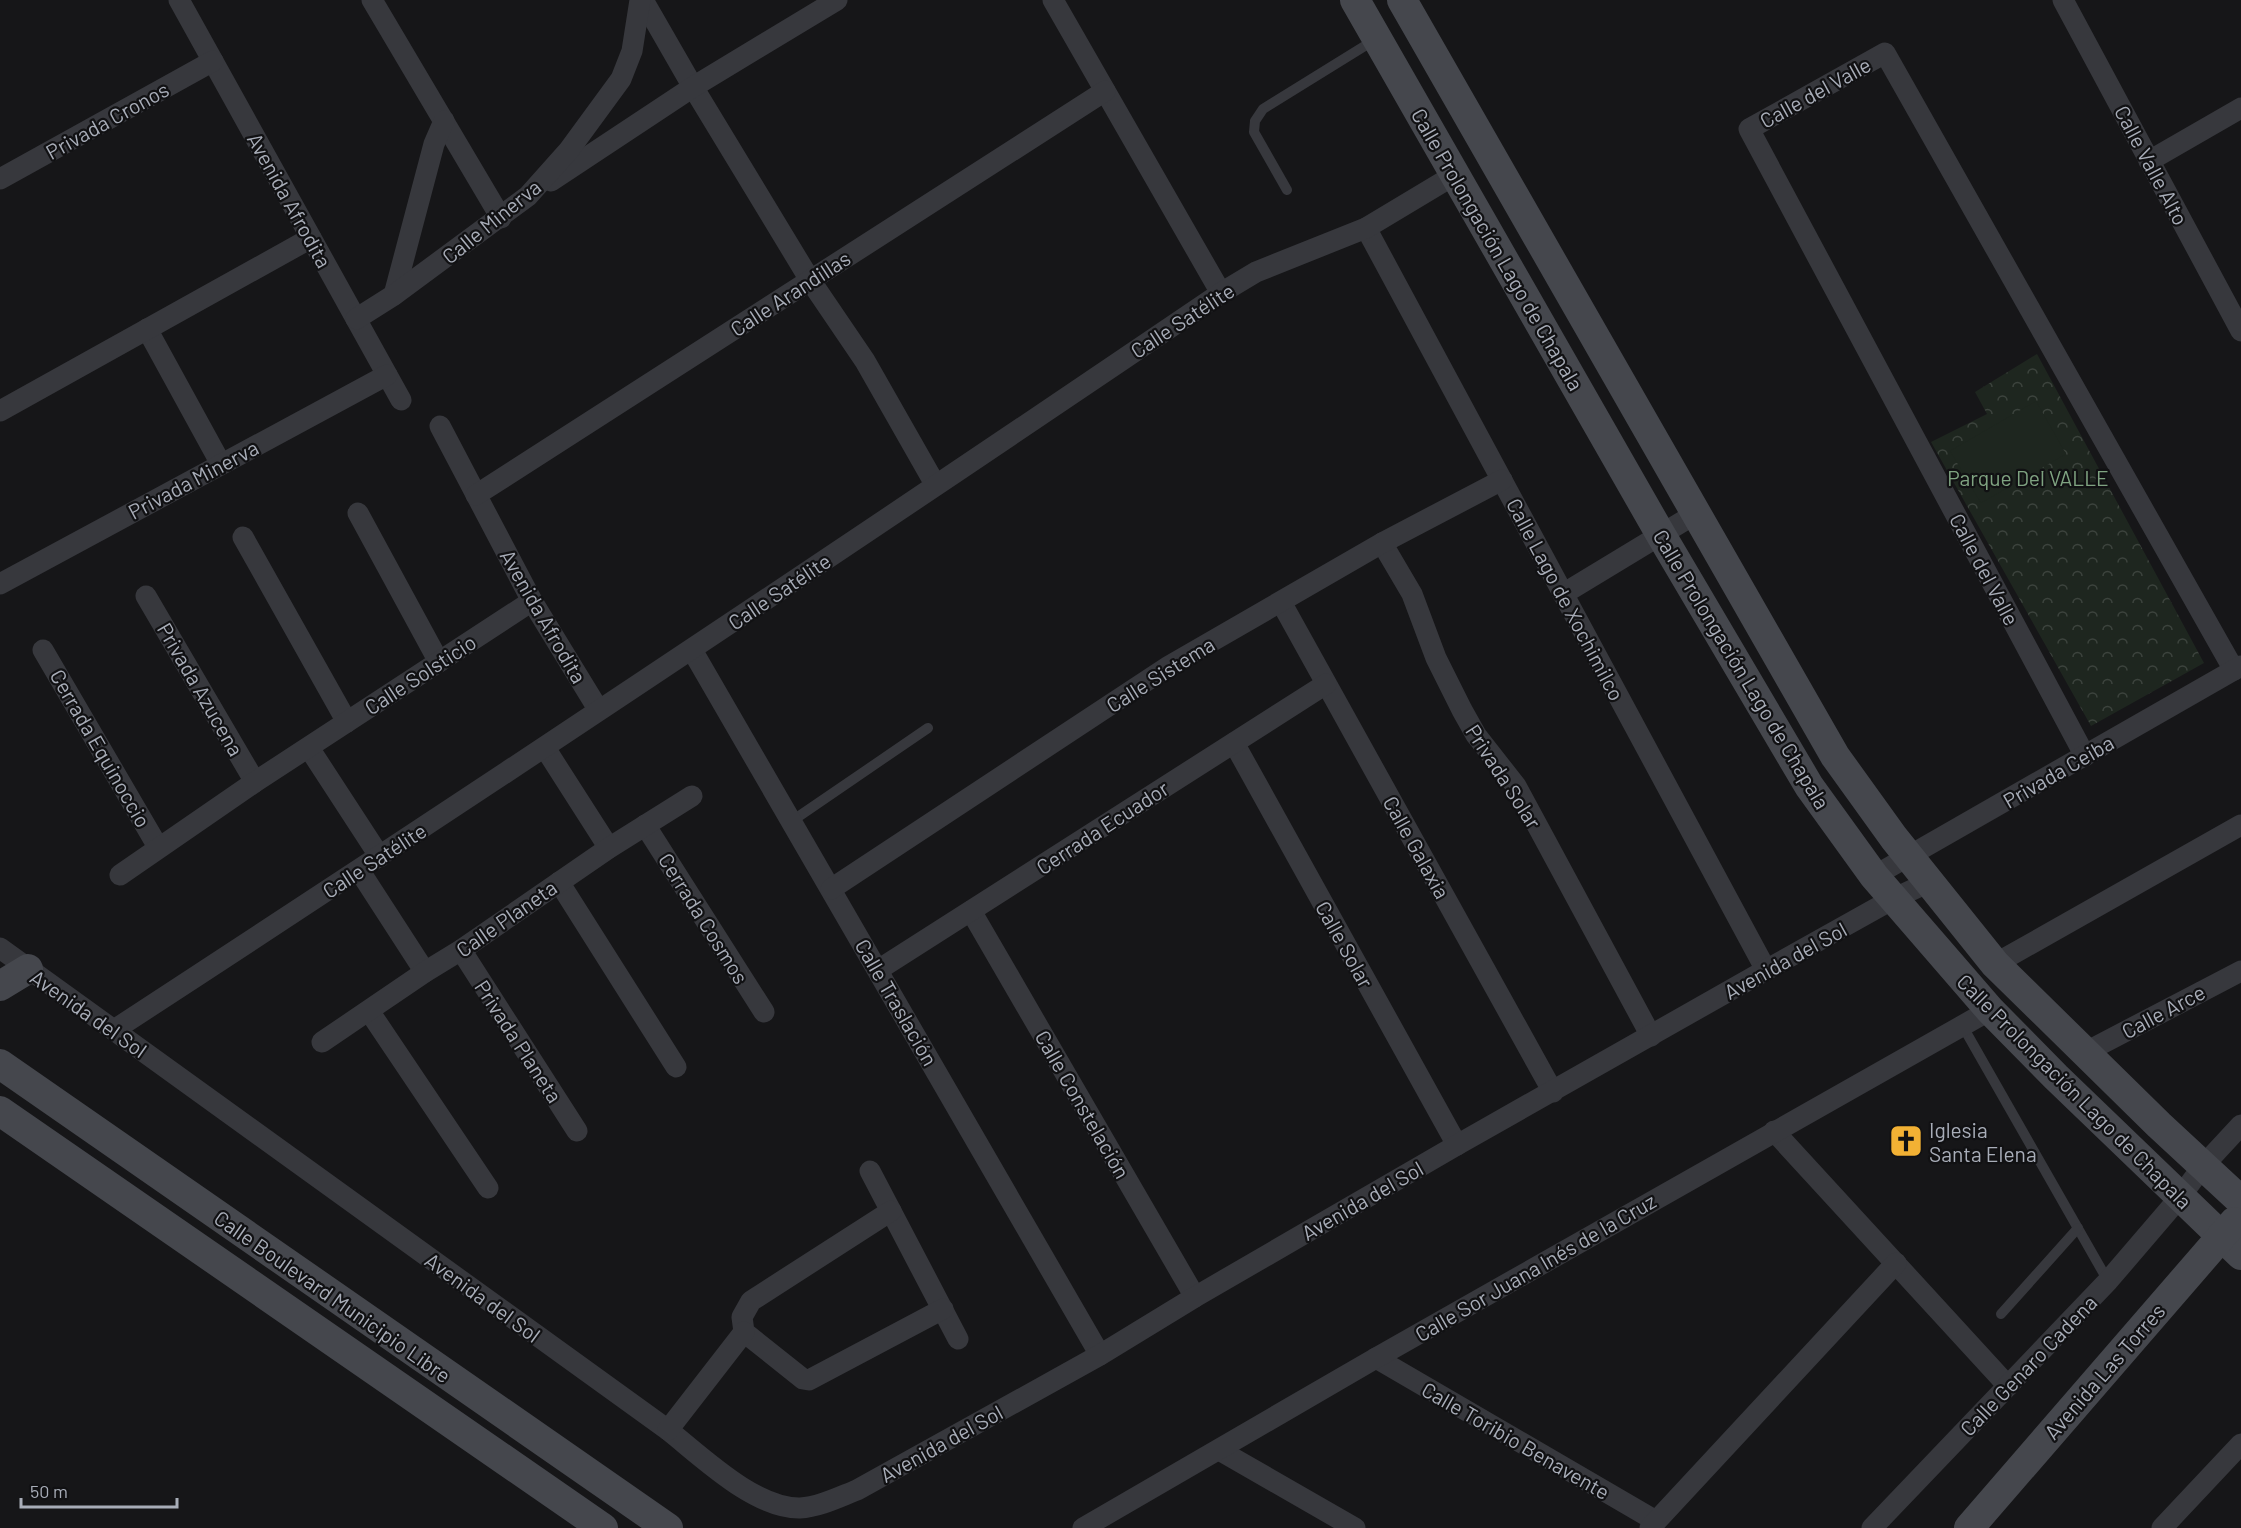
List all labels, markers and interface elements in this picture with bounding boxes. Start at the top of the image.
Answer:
street label: Calle del Valle [1755,51,1875,133]
street label: Privada Cronos [41,76,173,164]
street label: Calle Valle Alto [2110,101,2194,229]
street label: Calle Prolongación Lago de Chapala [1407,104,1589,394]
street label: Avenida Afrodita [243,128,337,272]
street label: Calle Minerva [437,174,545,268]
street label: Calle Arandillas [725,245,855,341]
street label: Calle Satélite [1126,277,1238,363]
street label: Privada Minerva [124,434,262,524]
park label: Parque Del VALLE [1947,465,2109,490]
street label: Calle Lago de Xochimilco [1502,494,1630,704]
street label: Calle del Valle [1945,509,2025,629]
street label: Calle Prolongación Lago de Chapala [1648,525,1836,813]
street label: Avenida Afrodita [496,545,592,687]
street label: Calle Satélite [723,548,835,634]
street label: Privada Azucena [153,618,249,760]
street label: Calle Solsticio [360,629,480,719]
street label: Calle Sistema [1101,631,1219,717]
street label: Cerrada Equinoccio [46,664,156,832]
street label: Privada Solar [1461,719,1547,833]
street label: Privada Ceiba [1998,729,2118,813]
street label: Cerrada Ecuador [1031,775,1173,879]
street label: Calle Galaxia [1379,791,1455,903]
street label: Calle Satélite [318,817,430,903]
street label: Cerrada Cosmos [654,848,754,988]
street label: Calle Planeta [451,874,561,962]
street label: Calle Solar [1311,896,1379,992]
street label: Avenida del Sol [1719,916,1851,1004]
street label: Calle Traslación [851,934,943,1070]
street label: Avenida del Sol [26,964,152,1062]
street label: Calle Prolongación Lago de Chapala [1952,968,2198,1214]
street label: Privada Planeta [470,975,568,1107]
street label: Calle Arce [2117,979,2209,1043]
street label: Calle Constelación [1030,1025,1136,1183]
place label: Iglesia Santa Elena [1929,1117,2037,1166]
church icon: Iglesia Santa Elena [1888,1123,1924,1159]
street label: Avenida del Sol [1297,1155,1427,1245]
street label: Calle Sor Juana Inés de la Cruz [1410,1188,1660,1346]
street label: Calle Boulevard Municipio Libre [210,1205,456,1387]
street label: Avenida del Sol [421,1247,545,1347]
street label: Calle Genaro Cadena [1955,1290,2101,1440]
street label: Avenida Las Torres [2038,1298,2170,1444]
street label: Calle Toribio Benavente [1418,1376,1614,1504]
street label: Avenida del Sol [875,1399,1007,1487]
scale bar [21,1471,177,1509]
text: 50 m [30,1480,68,1502]

